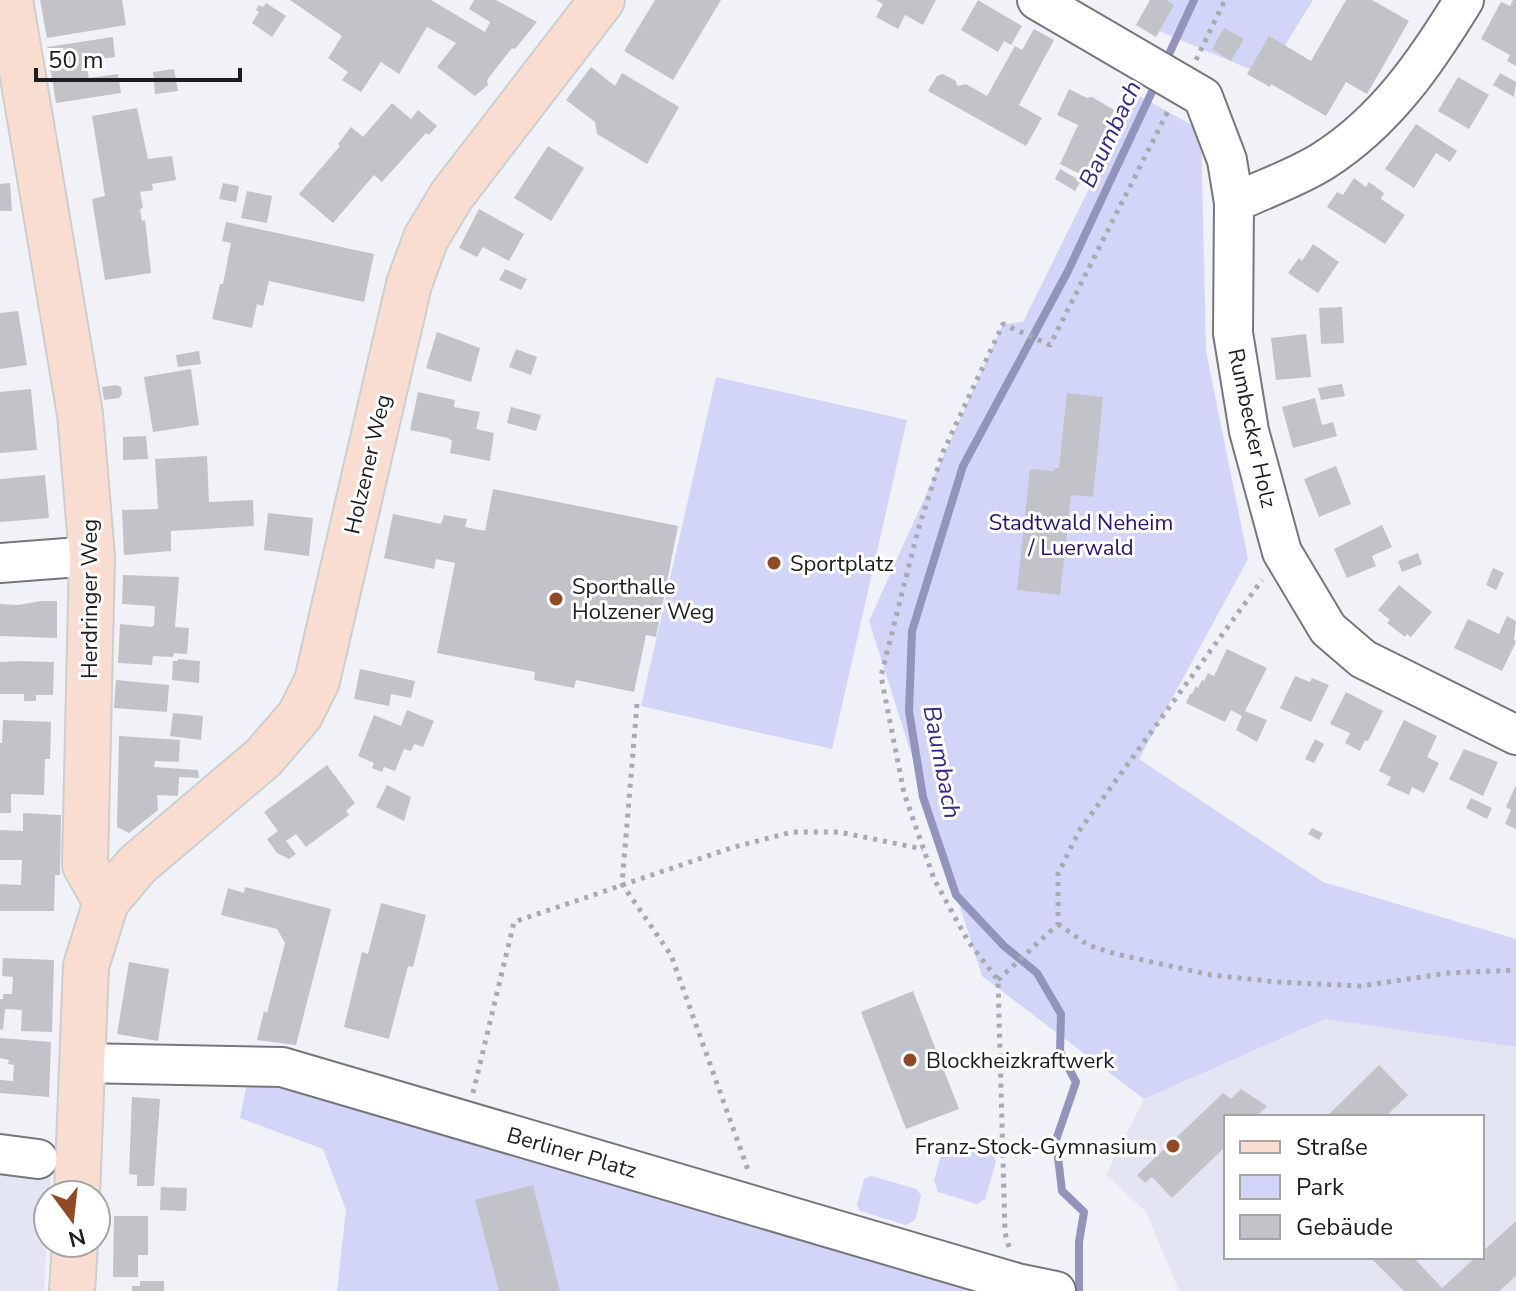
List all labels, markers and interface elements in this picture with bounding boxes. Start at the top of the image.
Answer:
scale bar [36,32,240,82]
text: 50 m [48,44,104,76]
water label: Baumbach [1071,75,1149,193]
street label: Rumbecker Holz [1220,346,1284,511]
street label: Holzener Weg [337,391,399,537]
park label: Stadtwald Neheim / Luerwald [989,508,1173,563]
street label: Herdringer Weg [75,519,105,679]
place label: Sportplatz [790,549,894,579]
marker: Sportplatz [765,554,783,572]
place label: Sporthalle Holzener Weg [572,572,714,627]
marker: Sporthalle Holzener Weg [547,590,565,608]
water label: Baumbach [915,703,969,821]
place label: Blockheizkraftwerk [926,1046,1115,1076]
marker: Blockheizkraftwerk [901,1051,919,1069]
legend [1224,1115,1484,1259]
street label: Berliner Platz [503,1120,640,1186]
text: Straße [1296,1131,1368,1163]
place label: Franz-Stock-Gymnasium [915,1132,1157,1162]
marker: Franz-Stock-Gymnasium [1164,1137,1182,1155]
text: Park [1296,1171,1345,1203]
north arrow [32,1179,112,1259]
text: Gebäude [1296,1211,1393,1243]
text: N [65,1221,89,1254]

